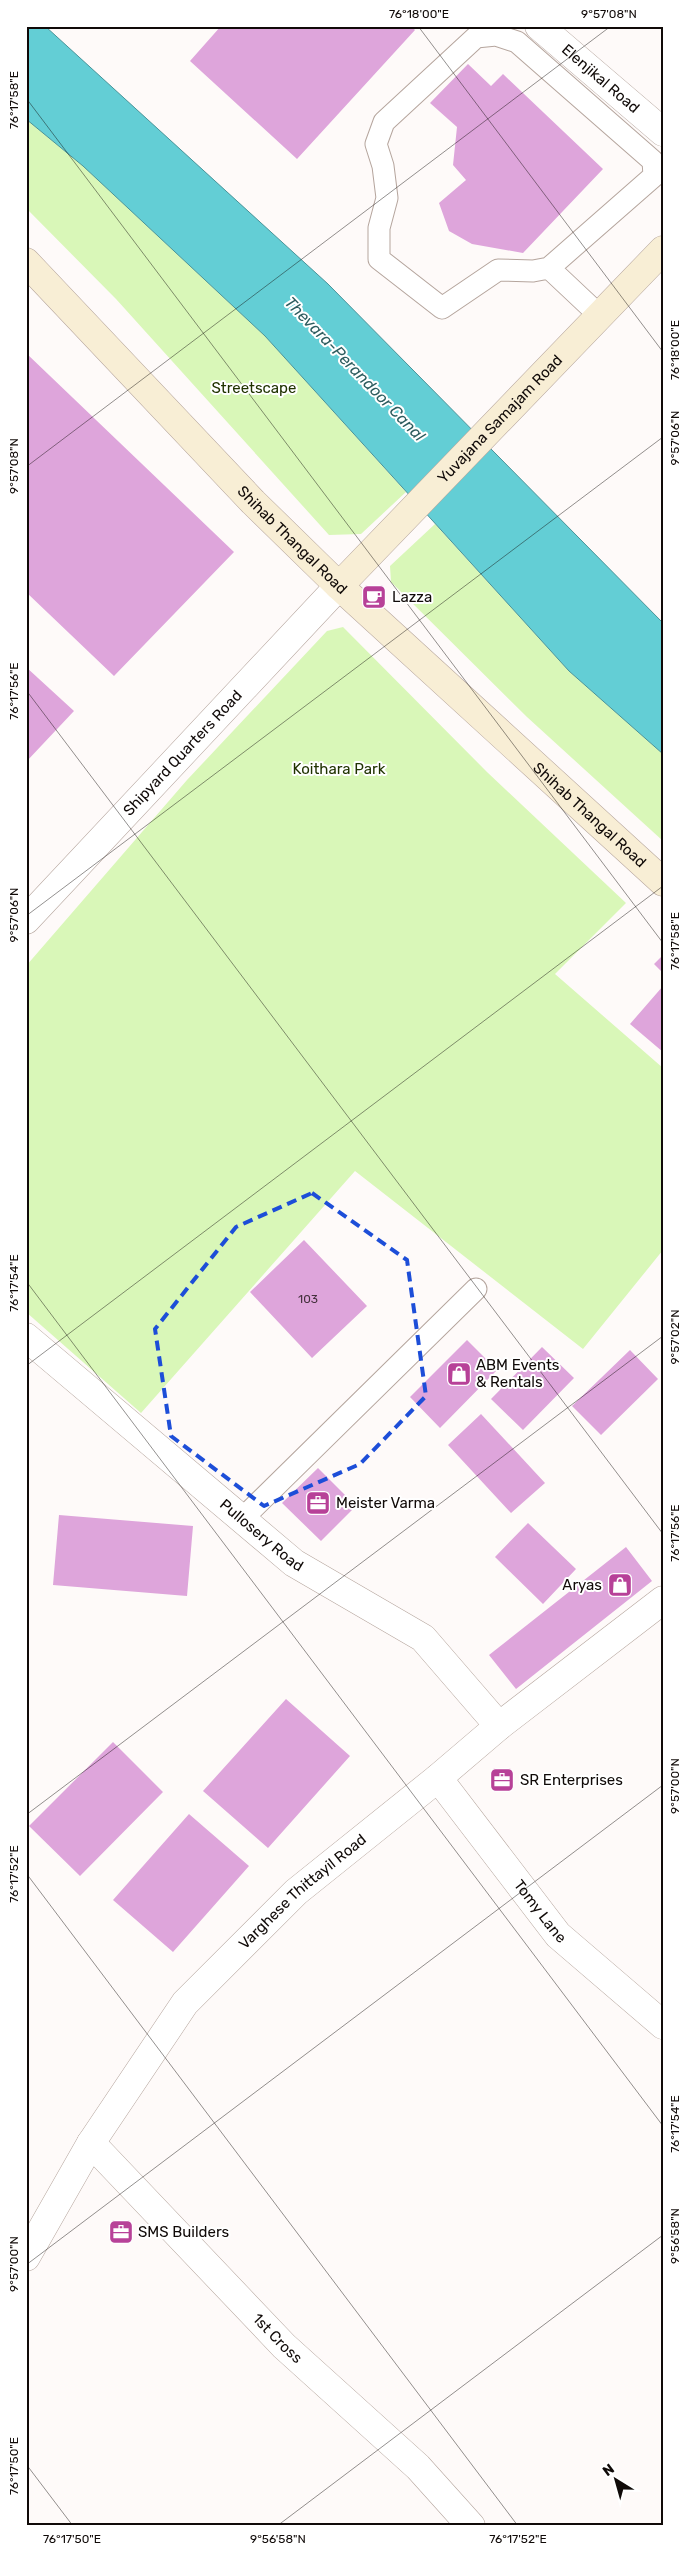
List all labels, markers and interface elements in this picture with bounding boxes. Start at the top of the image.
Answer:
text: 76°18'00"E [389,7,449,21]
text: 9°57'08"N [581,7,637,21]
street label: Elenjikal Road [558,40,643,117]
text: 76°17'58"E [7,71,21,129]
water label: Thevara-Perandoor Canal [281,293,430,446]
text: 76°18'00"E [668,320,682,380]
street label: Yuvajana Samajam Road [434,351,566,487]
park label: Streetscape [212,379,296,397]
text: 9°57'06"N [668,411,682,465]
text: 9°57'08"N [7,438,21,494]
street label: Shihab Thangal Road [234,482,351,598]
cafe icon: Lazza [361,584,387,610]
place label: Lazza [392,588,432,606]
text: 76°17'56"E [7,662,21,720]
street label: Shipyard Quarters Road [120,686,246,819]
street label: Shihab Thangal Road [529,759,650,871]
park label: Koithara Park [293,760,386,778]
text: 9°57'06"N [7,888,21,942]
text: 76°17'58"E [668,912,682,970]
text: 76°17'54"E [7,1254,21,1312]
house number: 103 [298,1292,318,1306]
text: 9°57'02"N [668,1309,682,1365]
place label: ABM Events & Rentals [476,1356,560,1391]
shop icon: ABM Events & Rentals [446,1361,472,1387]
office icon: Meister Varma [305,1490,331,1516]
place label: Meister Varma [336,1494,435,1512]
street label: Pullosery Road [216,1495,306,1575]
text: 76°17'56"E [668,1504,682,1562]
shop icon: Aryas [607,1572,633,1598]
place label: Aryas [562,1576,602,1594]
text: 9°57'00"N [668,1758,682,1814]
office icon: SR Enterprises [489,1767,515,1793]
place label: SR Enterprises [520,1771,623,1789]
street label: Varghese Thittayil Road [235,1830,370,1953]
text: 76°17'52"E [7,1845,21,1903]
street label: Tomy Lane [510,1876,570,1947]
text: 76°17'54"E [668,2095,682,2153]
text: 9°56'58"N [668,2208,682,2264]
office icon: SMS Builders [108,2219,134,2245]
place label: SMS Builders [138,2223,230,2241]
text: 9°57'00"N [7,2236,21,2292]
street label: 1st Cross [249,2310,306,2367]
text: 76°17'50"E [7,2437,21,2495]
north arrow [592,2454,642,2504]
text: N [599,2460,618,2480]
text: 76°17'50"E [43,2532,101,2546]
text: 9°56'58"N [250,2532,306,2546]
text: 76°17'52"E [489,2532,547,2546]

